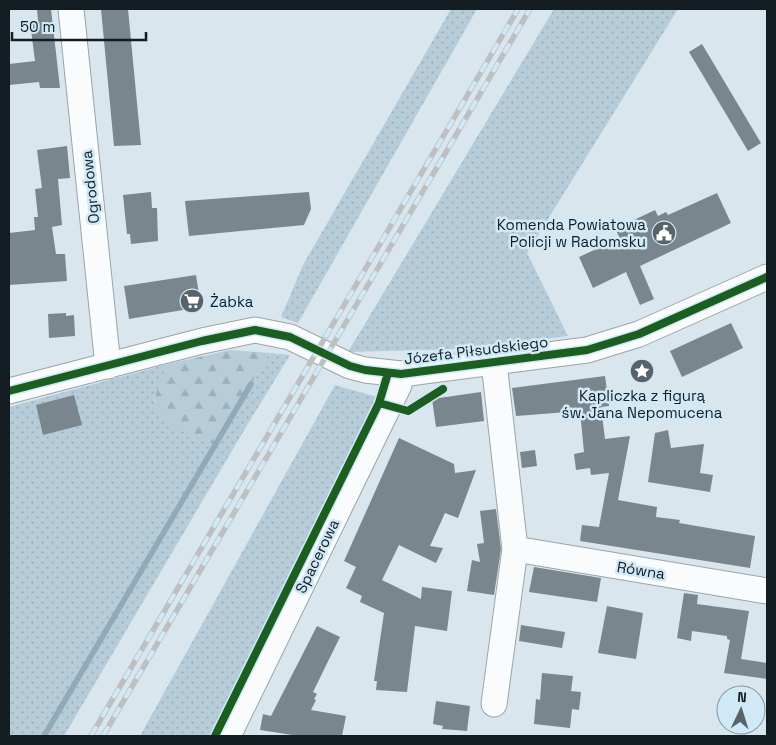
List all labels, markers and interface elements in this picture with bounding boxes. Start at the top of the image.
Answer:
scale bar [12,10,146,42]
text: 50 m [20,17,55,36]
street label: Ogrodowa [77,149,103,225]
place label: Komenda Powiatowa Policji w Radomsku [497,215,646,251]
public building icon: Komenda Powiatowa Policji w Radomsku [651,220,677,246]
supermarket icon: Żabka [179,288,205,314]
place label: Żabka [210,292,254,311]
street label: Józefa Piłsudskiego [403,332,549,368]
place icon: Kapliczka z figurą św. Jana Nepomucena [629,358,655,384]
place label: Kapliczka z figurą św. Jana Nepomucena [562,386,723,422]
street label: Spacerowa [291,515,343,596]
street label: Równa [616,557,667,583]
north arrow [716,685,766,735]
text: N [737,688,747,706]

